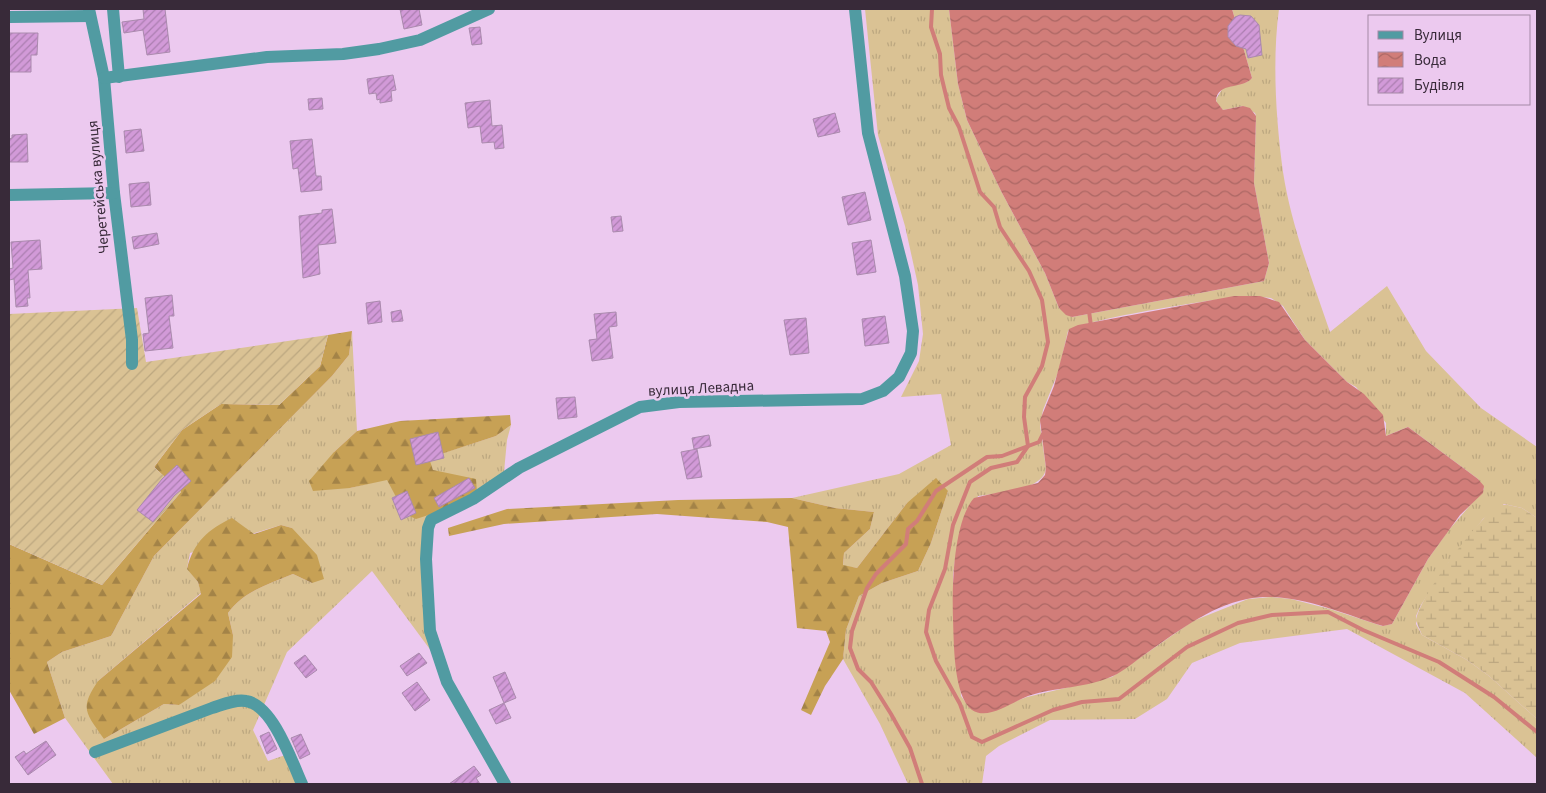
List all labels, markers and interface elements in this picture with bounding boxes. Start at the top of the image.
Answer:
legend [1368,15,1531,105]
text: Вулиця [1414,25,1462,46]
text: Вода [1414,50,1447,71]
text: Будівля [1414,75,1464,96]
street label: Черетейська вулиця [82,119,115,254]
street label: вулиця Левадна [648,375,755,402]

